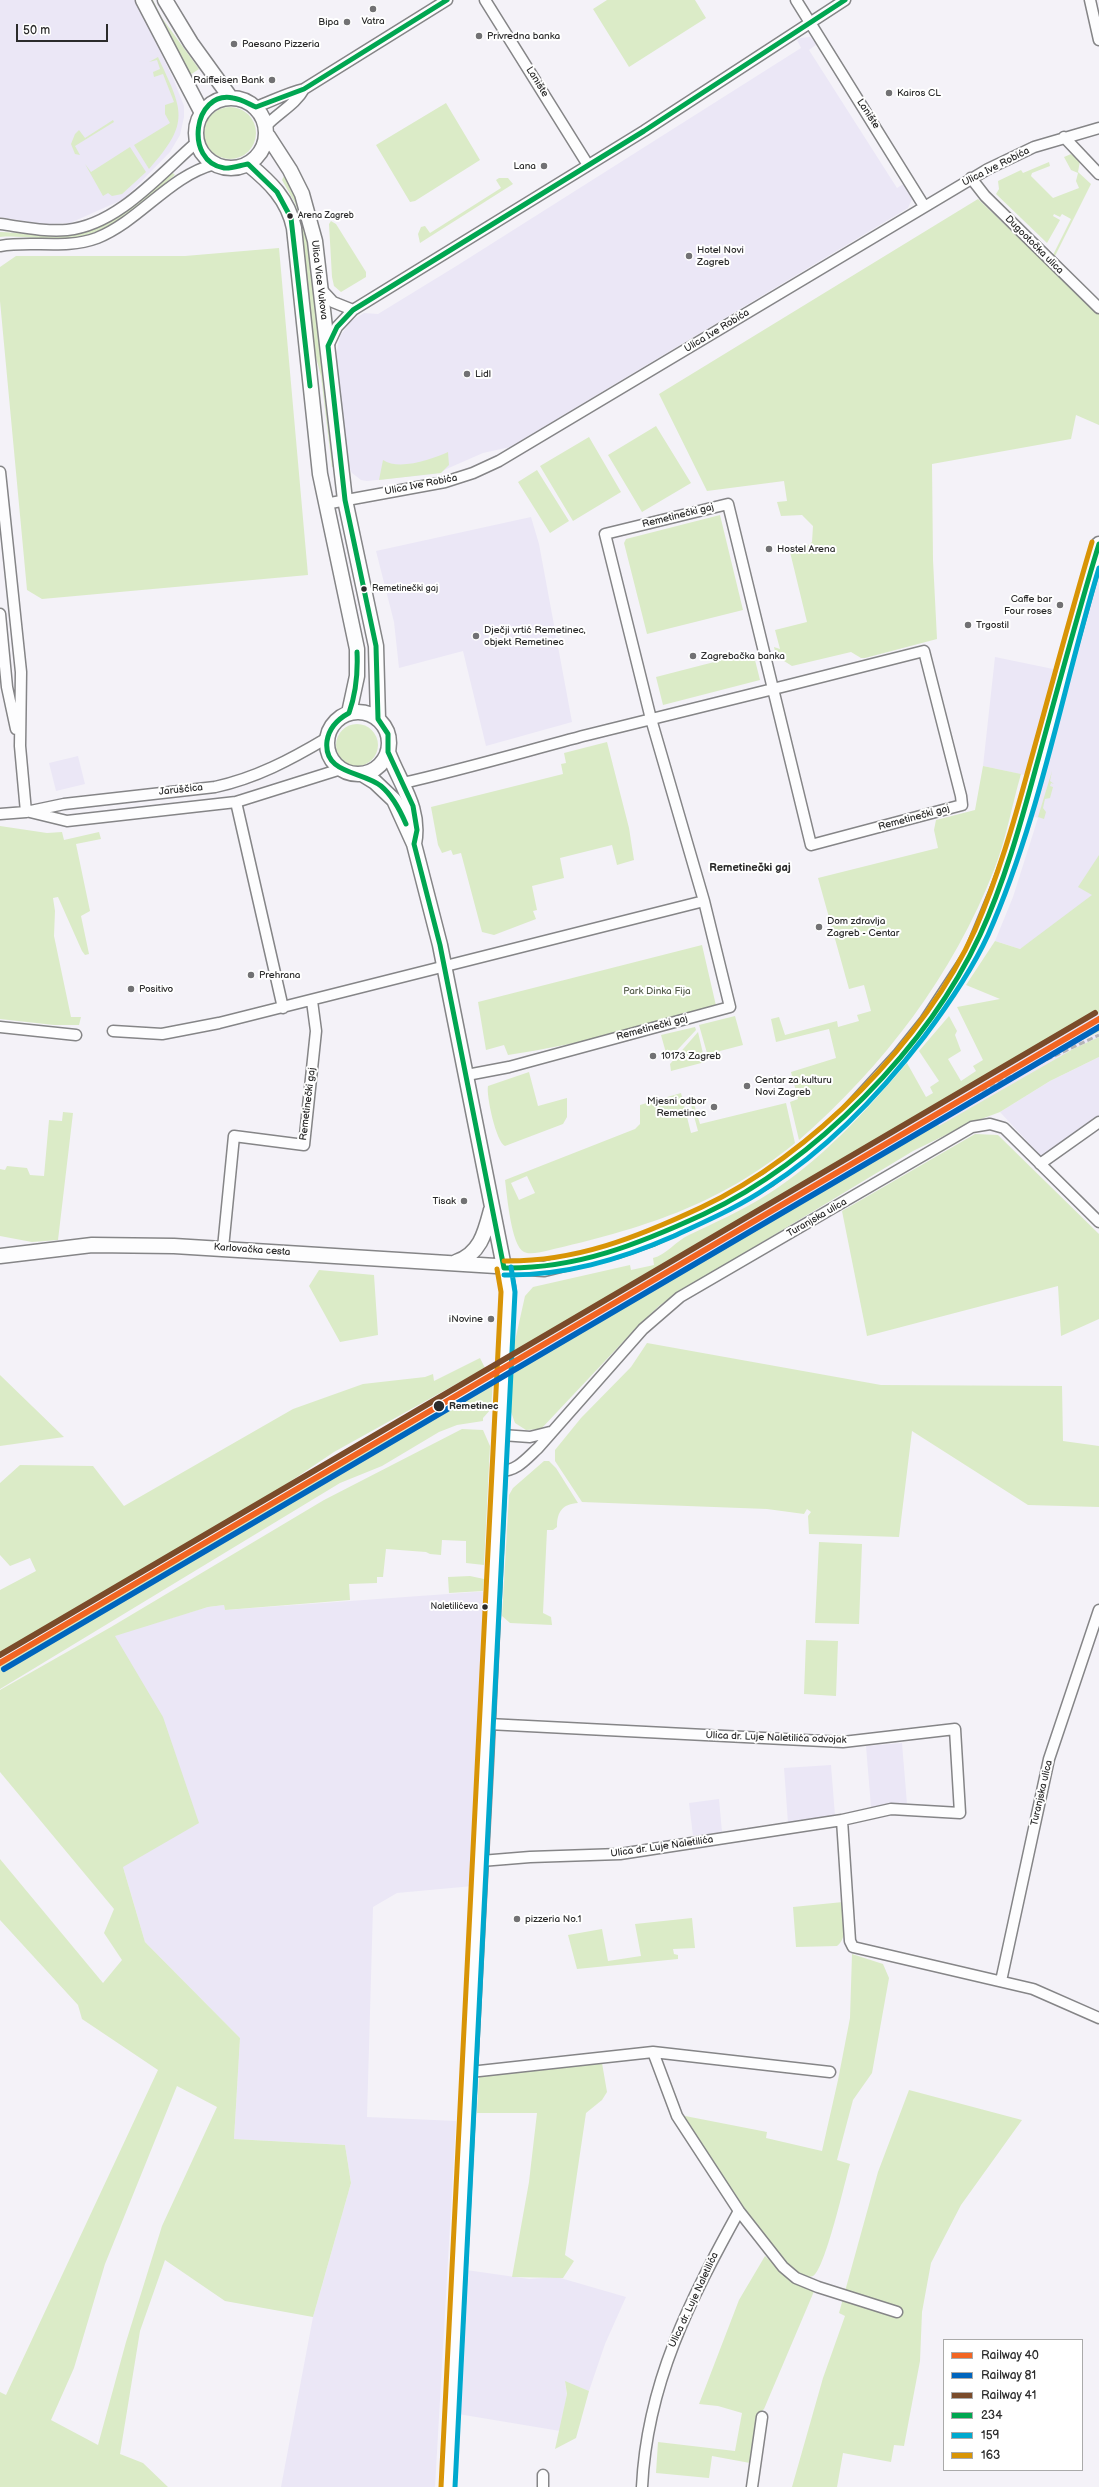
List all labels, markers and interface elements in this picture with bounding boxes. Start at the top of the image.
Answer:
marker: Vatra [368,4,378,14]
place label: Vatra [361,15,385,27]
scale bar [18,16,110,42]
place label: Bipa [318,16,339,28]
marker: Bipa [342,17,352,27]
text: 50 m [23,23,50,38]
place label: Privredna banka [487,30,560,42]
marker: Privredna banka [474,31,484,41]
place label: Paesano Pizzeria [242,38,320,50]
marker: Paesano Pizzeria [229,39,239,49]
street label: Lanište [523,65,551,99]
place label: Raiffeisen Bank [193,74,264,86]
marker: Raiffeisen Bank [267,75,277,85]
place label: Kairos CL [897,87,941,99]
marker: Kairos CL [884,88,894,98]
street label: Lanište [854,97,882,131]
street label: Ulica Ive Robića [960,145,1032,189]
place label: Lana [514,160,536,172]
marker: Lana [539,161,549,171]
marker: Arena Zagreb [285,211,295,221]
place label: Arena Zagreb [298,211,354,221]
street label: Dugootočka ulica [1002,213,1066,277]
street label: Ulica Vice Vukova [308,240,330,320]
place label: Hotel Novi Zagreb [697,244,744,268]
marker: Hotel Novi Zagreb [684,251,694,261]
street label: Ulica Ive Robića [682,307,752,355]
place label: Lidl [475,368,491,380]
marker: Lidl [462,369,472,379]
street label: Ulica Ive Robića [384,472,458,498]
street label: Remetinečki gaj [641,501,715,531]
place label: Hostel Arena [777,543,835,555]
marker: Hostel Arena [764,544,774,554]
marker: Remetinečki gaj [359,584,369,594]
place label: Remetinečki gaj [372,584,438,594]
place label: Caffe bar Four roses [1004,593,1052,616]
marker: Caffe bar Four roses [1055,600,1065,610]
place label: Trgostil [976,619,1009,631]
marker: Trgostil [963,620,973,630]
place label: Dječji vrtić Remetinec, objekt Remetinec [484,624,586,648]
marker: Dječji vrtić Remetinec, objekt Remetinec [471,631,481,641]
place label: Zagrebačka banka [701,650,785,662]
marker: Zagrebačka banka [688,651,698,661]
street label: Jaruščica [158,782,204,798]
street label: Remetinečki gaj [877,803,951,833]
district label: Remetinečki gaj [709,861,791,875]
place label: Dom zdravlja Zagreb - Centar [827,915,899,938]
marker: Dom zdravlja Zagreb - Centar [814,922,824,932]
place label: Prehrana [259,969,301,981]
marker: Prehrana [246,970,256,980]
place label: Positivo [139,983,173,995]
marker: Positivo [126,984,136,994]
park label: Park Dinka Fija [623,985,691,997]
street label: Remetinečki gaj [615,1013,689,1043]
place label: 10173 Zagreb [661,1050,721,1062]
marker: 10173 Zagreb [648,1051,658,1061]
street label: Remetinečki gaj [298,1067,318,1141]
place label: Centar za kulturu Novi Zagreb [755,1074,832,1098]
marker: Centar za kulturu Novi Zagreb [742,1081,752,1091]
place label: Mjesni odbor Remetinec [647,1095,706,1118]
marker: Mjesni odbor Remetinec [709,1102,719,1112]
place label: Tisak [433,1195,456,1207]
marker: Tisak [459,1196,469,1206]
street label: Turanjska ulica [785,1196,849,1240]
street label: Karlovačka cesta [213,1241,291,1259]
place label: iNovine [449,1313,483,1325]
marker: iNovine [486,1314,496,1324]
marker: Remetinec [432,1399,446,1413]
place label: Remetinec [449,1400,498,1412]
place label: Naletilićeva [430,1602,478,1612]
marker: Naletilićeva [480,1602,490,1612]
street label: Ulica dr. Luje Naletilića odvojak [705,1730,847,1746]
street label: Turanjska ulica [1029,1759,1055,1827]
street label: Ulica dr. Luje Naletilića [610,1834,714,1860]
place label: pizzeria No.1 [525,1913,581,1925]
marker: pizzeria No.1 [512,1914,522,1924]
street label: Ulica dr. Luje Naletilića [667,2251,721,2349]
legend [943,2339,1083,2471]
text: Railway 40 [981,2348,1039,2363]
text: Railway 81 [981,2368,1036,2383]
text: Railway 41 [981,2388,1036,2403]
text: 234 [981,2408,1003,2423]
text: 159 [981,2428,999,2443]
text: 163 [981,2448,1000,2463]

